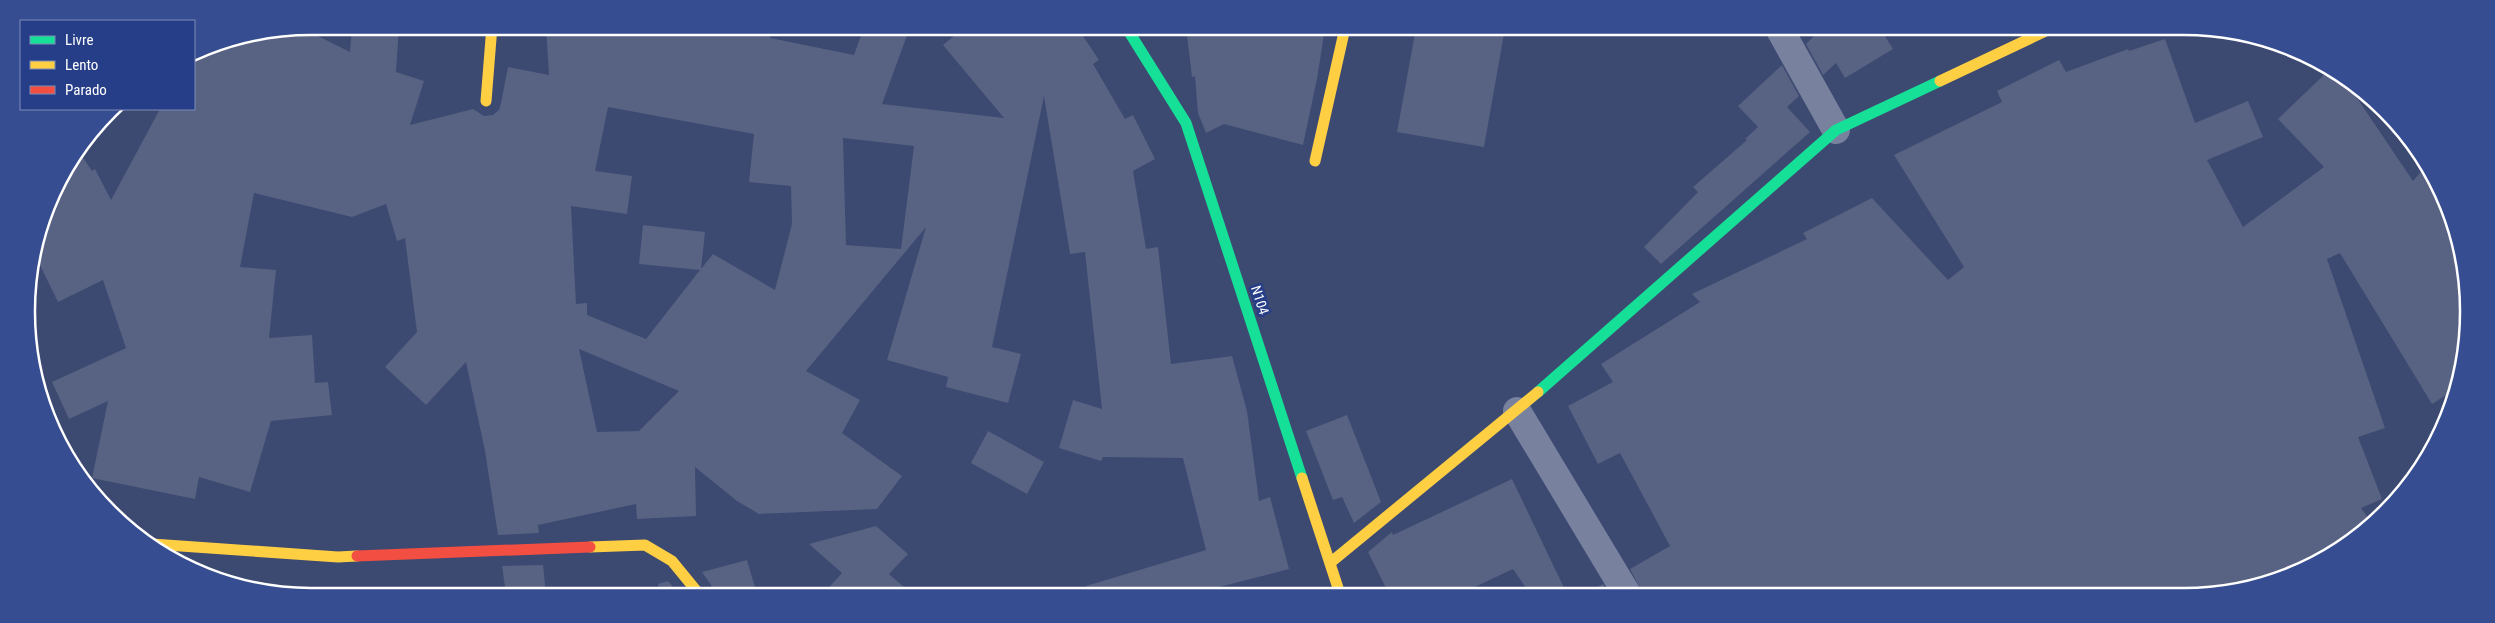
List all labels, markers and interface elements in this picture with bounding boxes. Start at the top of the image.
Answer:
legend [20,20,195,110]
text: Livre [65,31,93,49]
text: Lento [65,56,98,74]
text: Parado [65,81,107,99]
street label: N104 [1248,284,1272,317]

